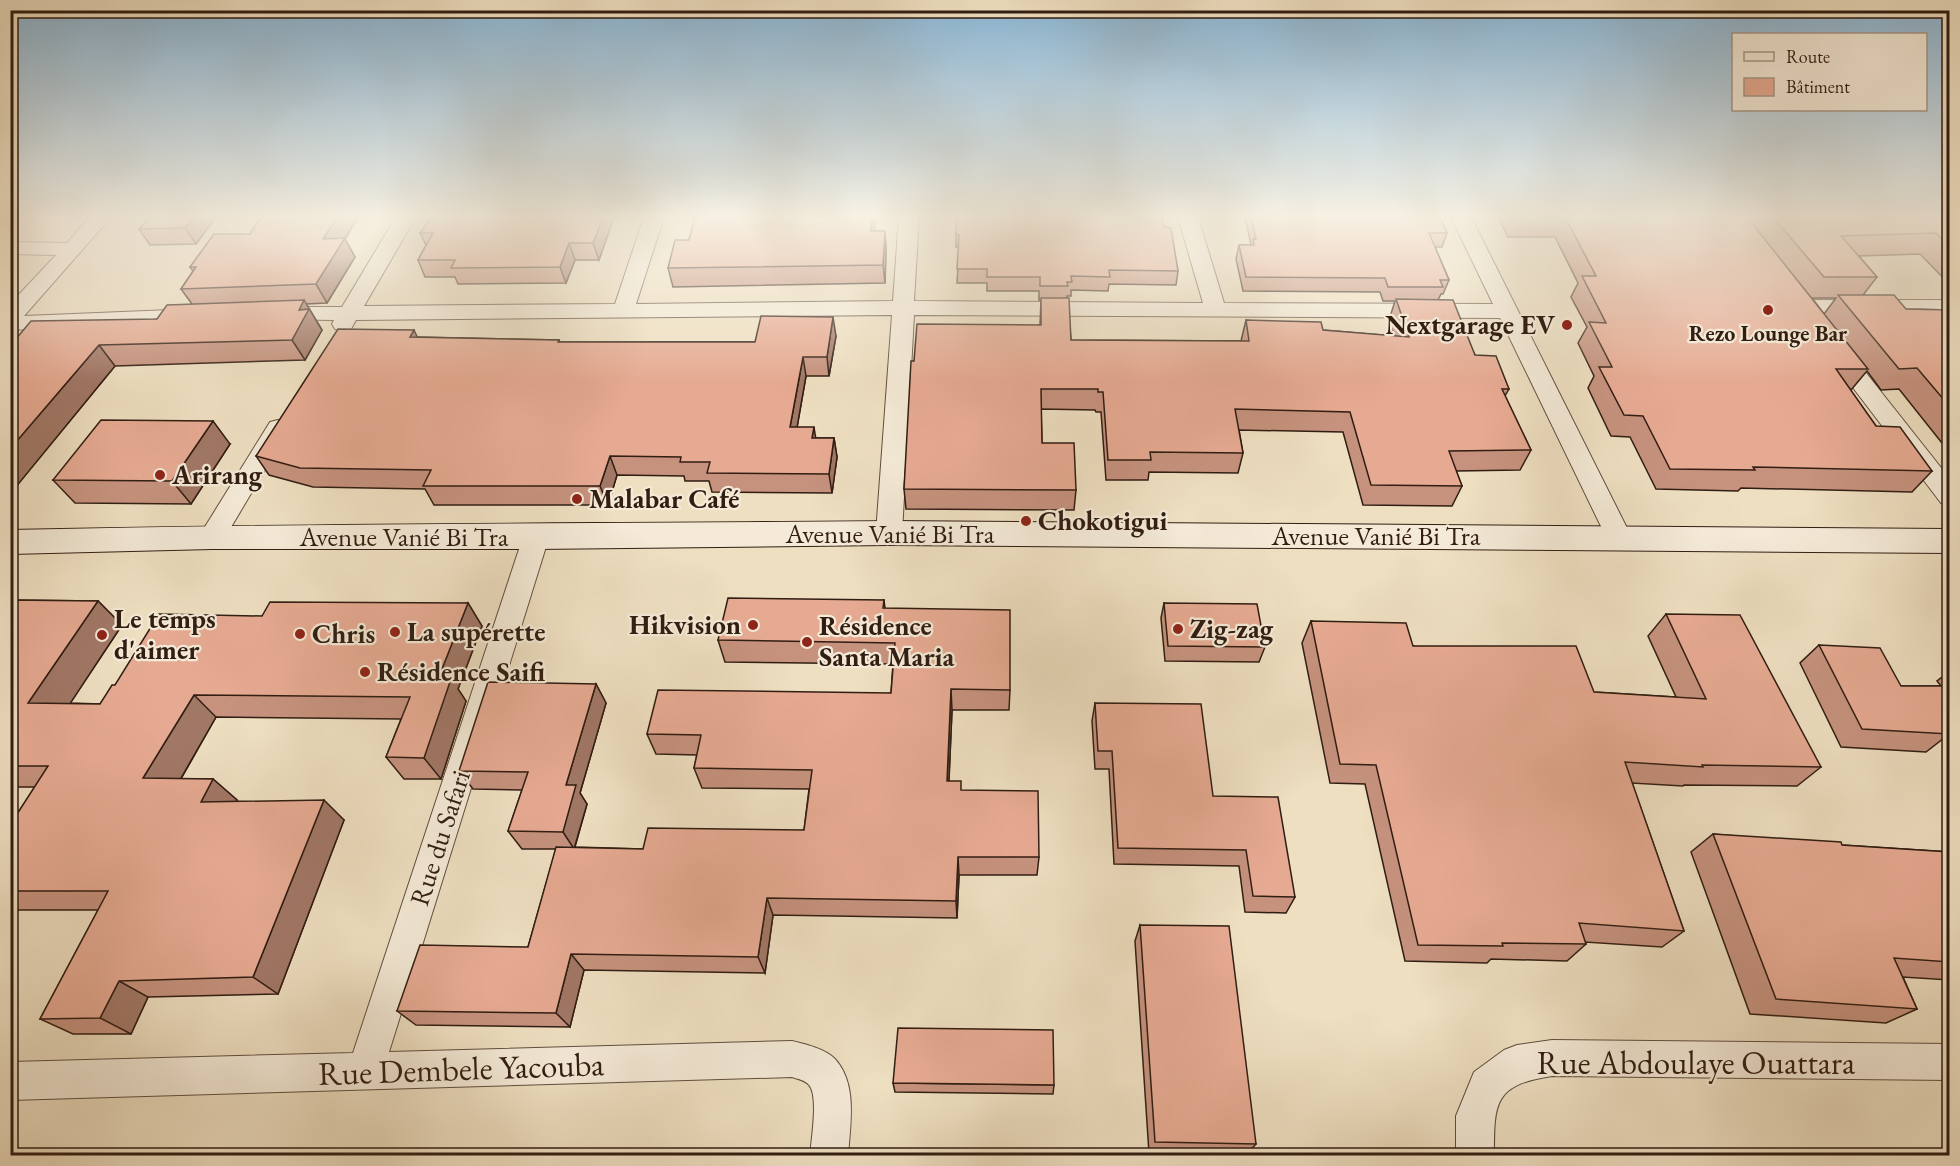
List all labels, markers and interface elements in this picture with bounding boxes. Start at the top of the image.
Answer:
legend [1732,33,1927,111]
text: Route [1786,45,1830,68]
text: Bâtiment [1786,75,1850,98]
marker: Rezo Lounge Bar [1761,303,1775,317]
place label: Nextgarage EV [1385,307,1556,342]
marker: Nextgarage EV [1560,318,1574,332]
place label: Rezo Lounge Bar [1689,319,1848,348]
place label: Arirang [171,457,263,492]
marker: Arirang [153,468,167,482]
place label: Malabar Café [589,481,739,516]
marker: Malabar Café [570,492,584,506]
place label: Chokotigui [1038,503,1167,538]
marker: Chokotigui [1019,514,1033,528]
street label: Avenue Vanié Bi Tra [785,516,995,551]
street label: Avenue Vanié Bi Tra [1271,518,1481,553]
street label: Avenue Vanié Bi Tra [299,519,509,554]
place label: Le temps d'aimer [114,601,216,667]
place label: Hikvision [629,607,741,642]
place label: Résidence Santa Maria [819,608,955,674]
place label: Zig-zag [1190,611,1274,646]
place label: La supérette [407,614,545,649]
place label: Chris [312,616,375,651]
marker: Hikvision [746,618,760,632]
marker: Zig-zag [1171,622,1185,636]
marker: La supérette [388,625,402,639]
marker: Chris [293,627,307,641]
marker: Le temps d'aimer [95,628,109,642]
marker: Résidence Santa Maria [800,635,814,649]
place label: Résidence Saifi [377,654,545,689]
marker: Résidence Saifi [358,665,372,679]
street label: Rue du Safari [401,765,478,910]
street label: Rue Abdoulaye Ouattara [1537,1041,1856,1084]
street label: Rue Dembele Yacouba [317,1042,606,1095]

